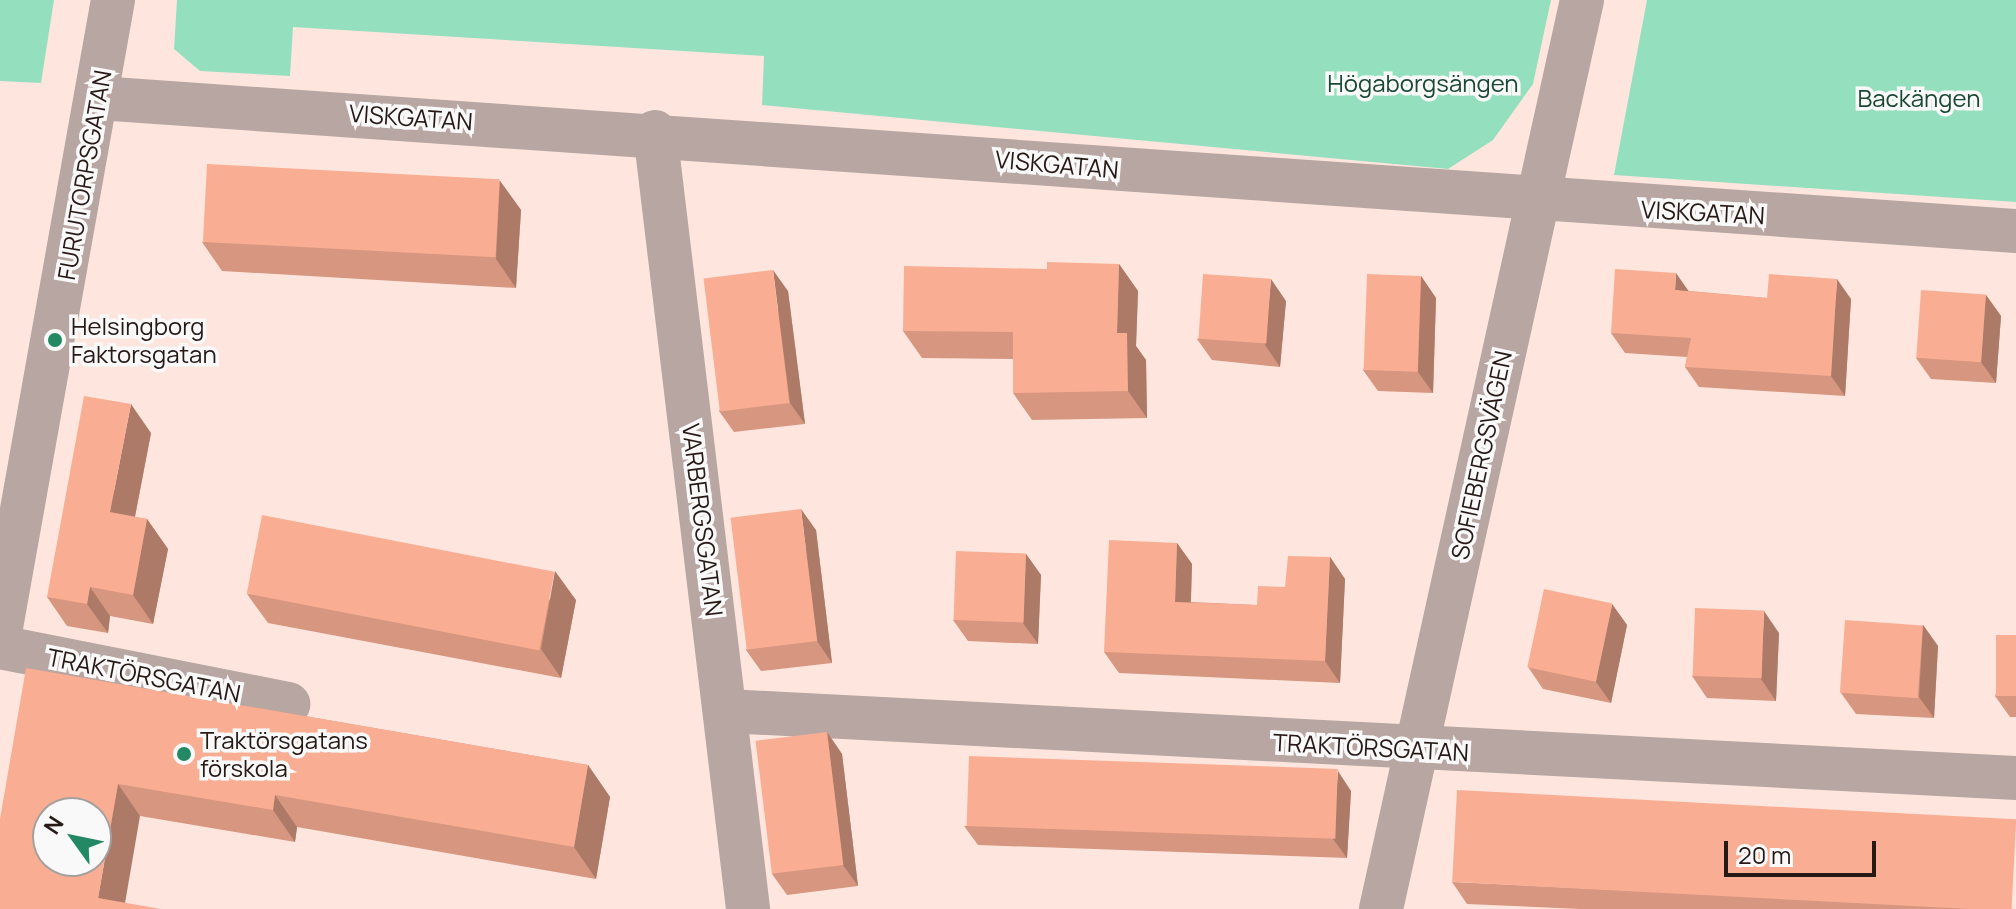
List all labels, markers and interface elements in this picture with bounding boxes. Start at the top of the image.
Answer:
street label: FURUTORPSGATAN [51,68,117,282]
park label: Högaborgsängen [1327,69,1519,97]
park label: Backängen [1858,84,1980,112]
street label: VISKGATAN [348,98,474,136]
street label: VISKGATAN [994,144,1120,184]
street label: VISKGATAN [1640,194,1766,230]
place label: Helsingborg Faktorsgatan [71,312,217,368]
marker: Helsingborg Faktorsgatan [46,331,64,349]
street label: SOFIEBERGSVÄGEN [1445,348,1517,562]
street label: VARBERGSGATAN [677,422,729,618]
street label: TRAKTÖRSGATAN [45,642,243,708]
place label: Traktörsgatans förskola [200,726,368,782]
street label: TRAKTÖRSGATAN [1272,727,1470,767]
marker: Traktörsgatans förskola [175,745,193,763]
north arrow [32,797,112,877]
text: N [37,810,70,840]
scale bar [1728,825,1880,875]
text: 20 m [1738,838,1791,871]

